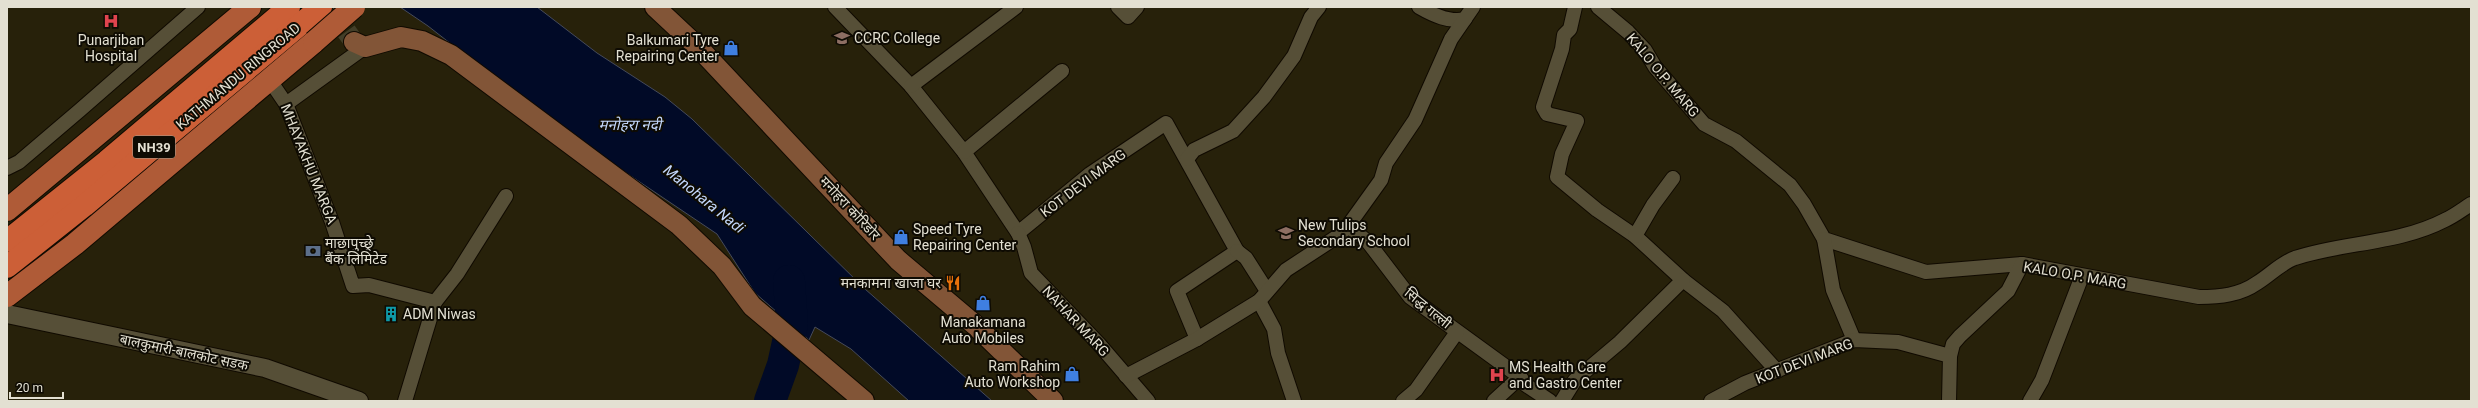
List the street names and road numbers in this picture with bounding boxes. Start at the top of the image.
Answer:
street label: KATHMANDU RINGROAD [173,19,303,133]
street label: KALO O.P. MARG [1623,30,1703,120]
street label: MHAYAKHU MARGA [278,102,340,226]
road number: NH39 [133,136,175,158]
street label: KOT DEVI MARG [1037,146,1129,220]
street label: मनोहरा कोरिडोर [817,173,884,243]
street label: KALO O.P. MARG [2022,258,2128,292]
street label: NAHAR MARG [1039,283,1113,359]
street label: सिद्ध गल्ली [1402,284,1455,332]
street label: बालकुमारी-बालकोट सडक [118,331,250,375]
street label: KOT DEVI MARG [1753,335,1855,387]

